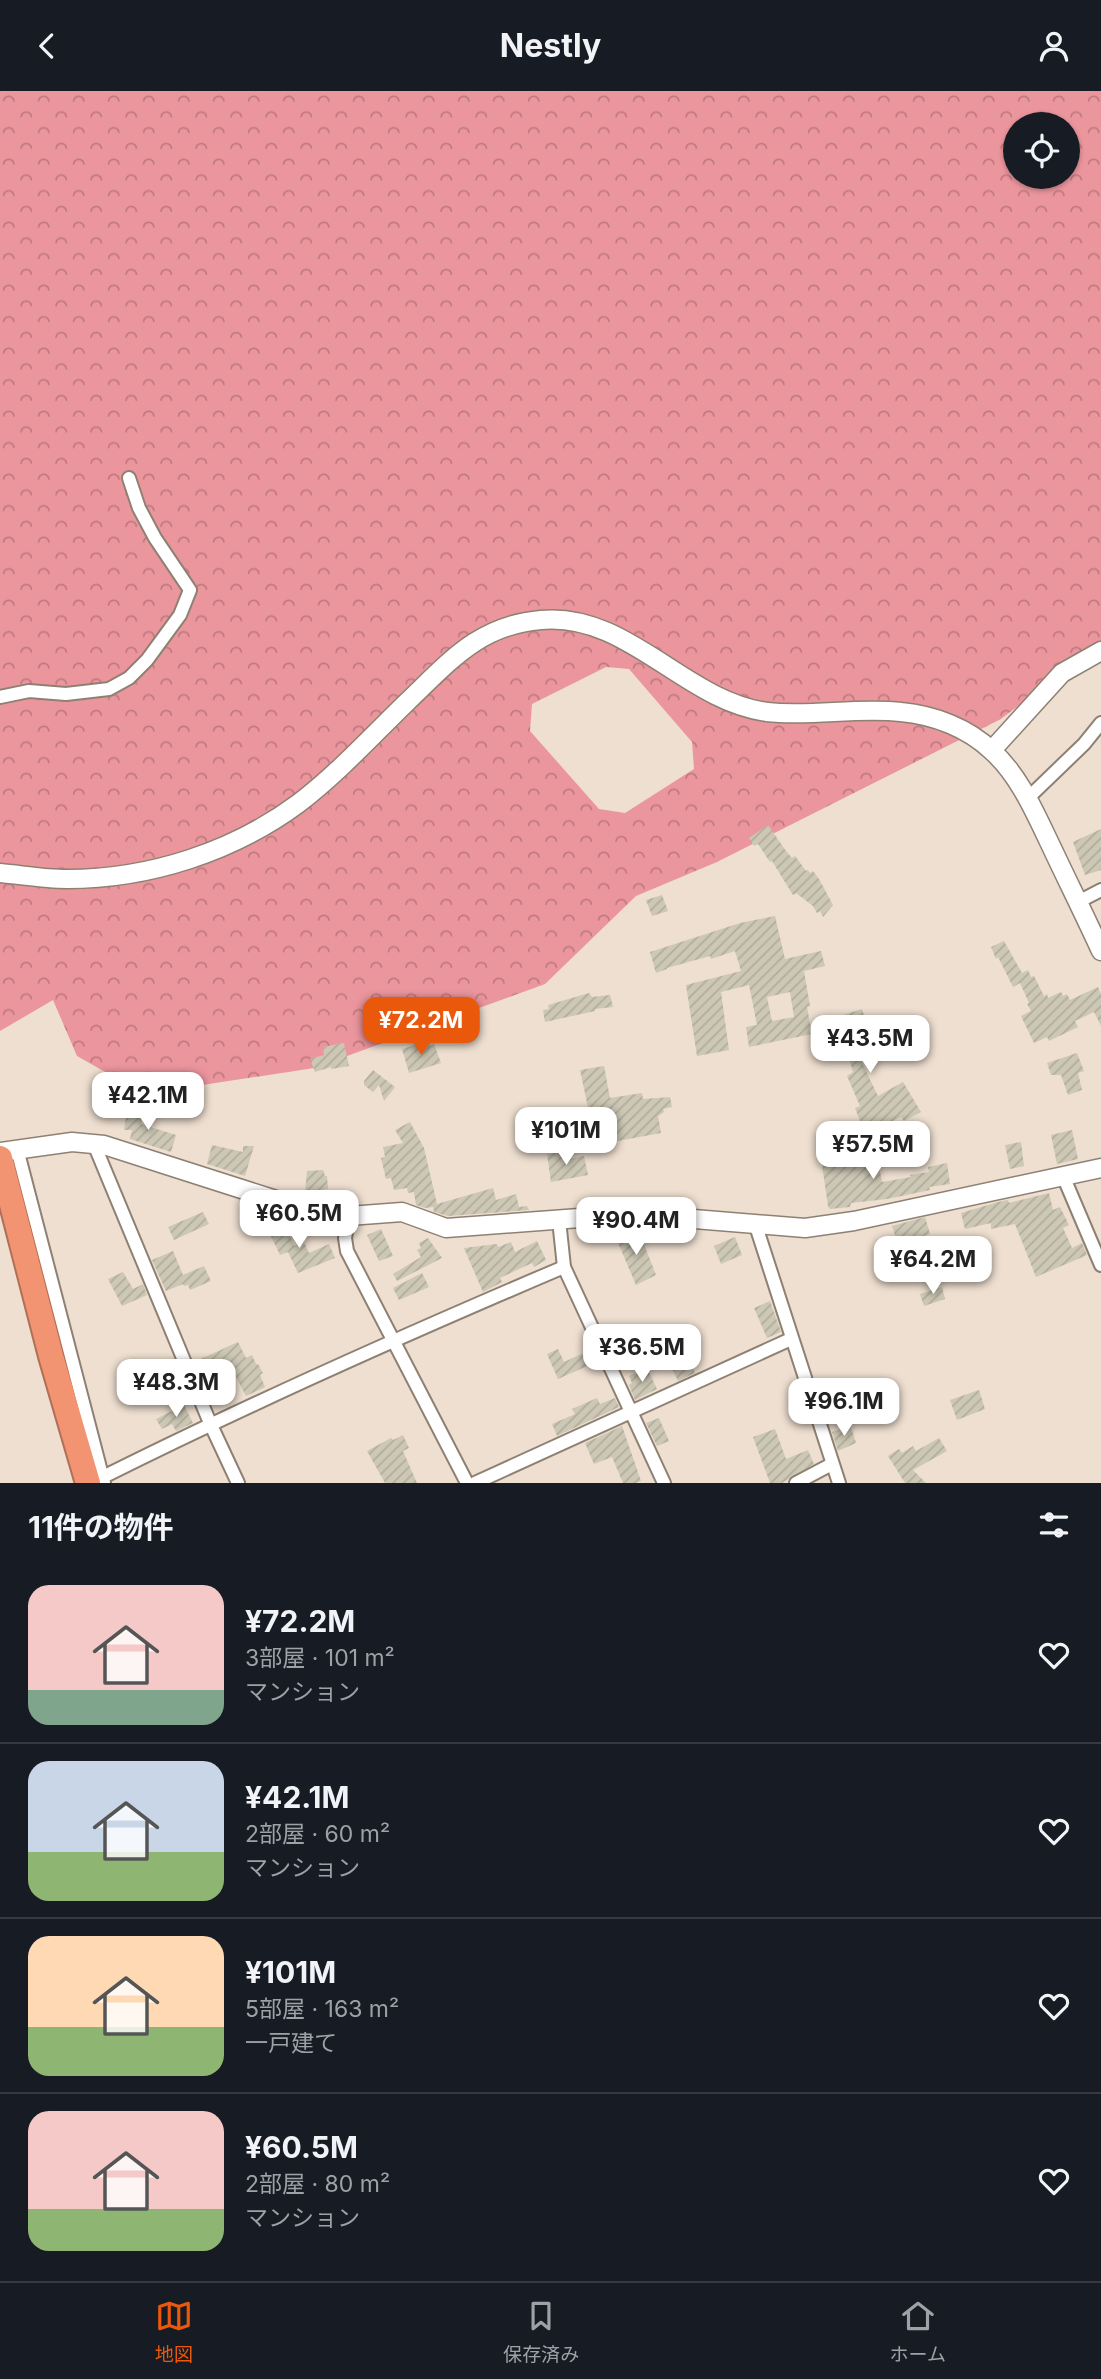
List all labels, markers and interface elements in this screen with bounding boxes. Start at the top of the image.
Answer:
text: Nestly [500,26,601,65]
icon: back [28,27,66,65]
icon: person [1035,27,1073,65]
map controls [1003,112,1080,189]
button: locate [1003,112,1080,189]
pin: ¥72.2M [364,997,478,1057]
text: ¥72.2M [379,1006,463,1034]
pin: ¥43.5M [813,1016,927,1075]
text: ¥43.5M [827,1024,913,1052]
pin: ¥42.1M [91,1073,205,1132]
text: ¥42.1M [108,1081,188,1109]
pin: ¥101M [517,1107,615,1167]
text: ¥101M [531,1116,601,1144]
pin: ¥57.5M [816,1121,930,1181]
text: ¥57.5M [832,1130,914,1158]
pin: ¥60.5M [242,1191,356,1250]
pin: ¥90.4M [579,1197,693,1257]
text: ¥60.5M [256,1199,342,1227]
text: ¥90.4M [592,1206,680,1234]
pin: ¥64.2M [876,1237,990,1296]
text: ¥64.2M [890,1245,976,1273]
pin: ¥36.5M [585,1325,699,1384]
text: ¥36.5M [599,1333,685,1361]
pin: ¥48.3M [119,1359,233,1419]
text: ¥48.3M [133,1368,219,1396]
pin: ¥96.1M [787,1379,901,1438]
text: ¥96.1M [804,1387,884,1415]
icon: filters [1035,1506,1073,1544]
text: 11件の物件 [28,1509,174,1545]
text: ¥72.2M [245,1603,355,1639]
icon: home [84,1613,168,1697]
icon: heart [1035,1636,1073,1674]
text: 3部屋 · 101 m² [245,1644,395,1672]
text: マンション [245,1678,360,1706]
text: ¥42.1M [245,1779,350,1815]
icon: home [84,1789,168,1873]
icon: heart [1035,1812,1073,1850]
text: 2部屋 · 60 m² [245,1820,390,1848]
text: マンション [245,1854,360,1882]
text: ¥101M [245,1954,336,1990]
icon: home [84,1964,168,2048]
icon: heart [1035,1987,1073,2025]
text: 5部屋 · 163 m² [245,1995,399,2023]
text: 一戸建て [245,2029,337,2057]
text: ¥60.5M [245,2129,358,2165]
icon: home [84,2139,168,2223]
icon: heart [1035,2162,1073,2200]
text: 2部屋 · 80 m² [245,2170,390,2198]
text: マンション [245,2204,360,2232]
tab: 地図 [155,2297,193,2366]
tab: 保存済み [503,2297,579,2366]
tab: ホーム [889,2297,946,2366]

